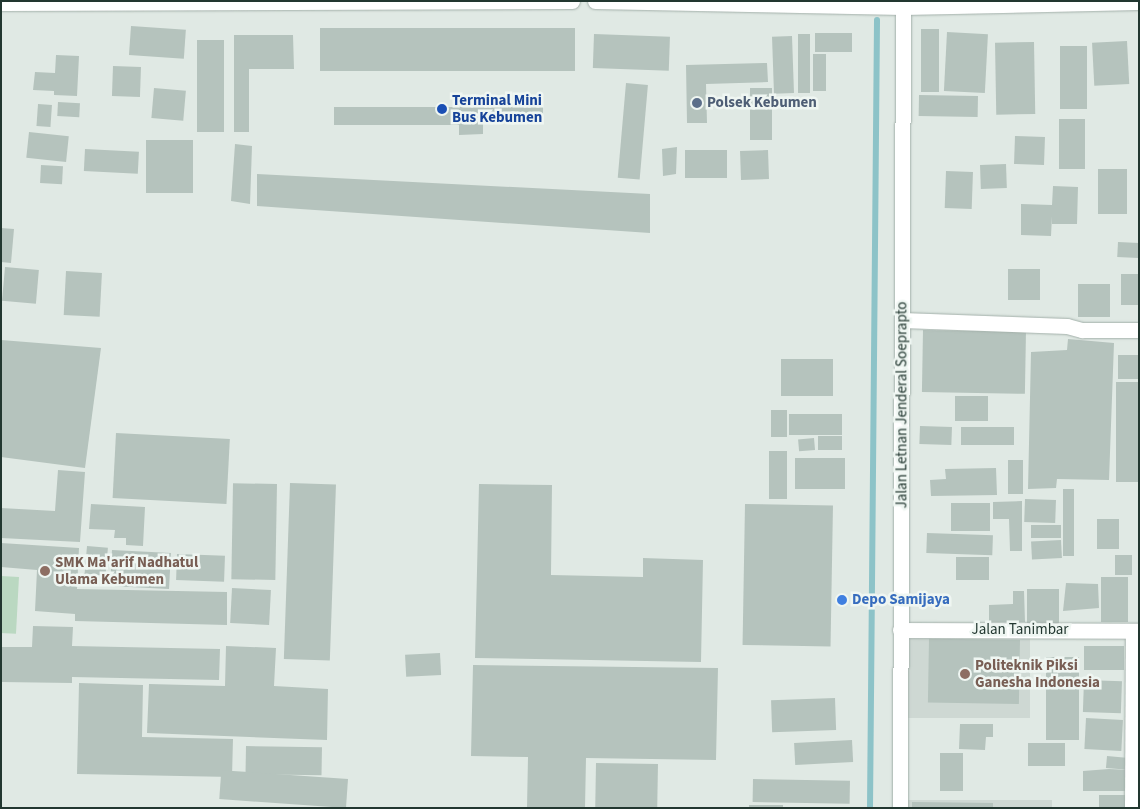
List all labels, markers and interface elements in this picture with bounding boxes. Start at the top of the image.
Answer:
place label: Terminal Mini Bus Kebumen [452,91,542,126]
place label: Polsek Kebumen [707,94,817,112]
marker: Polsek Kebumen [691,97,703,109]
marker: Terminal Mini Bus Kebumen [436,103,448,115]
street label: Jalan Letnan Jenderal Soeprapto [893,302,911,508]
place label: SMK Ma'arif Nadhatul Ulama Kebumen [55,553,198,588]
marker: SMK Ma'arif Nadhatul Ulama Kebumen [39,565,51,577]
place label: Depo Samijaya [852,591,950,609]
marker: Depo Samijaya [836,594,848,606]
street label: Jalan Tanimbar [971,621,1069,639]
place label: Politeknik Piksi Ganesha Indonesia [975,656,1100,691]
marker: Politeknik Piksi Ganesha Indonesia [959,668,971,680]

